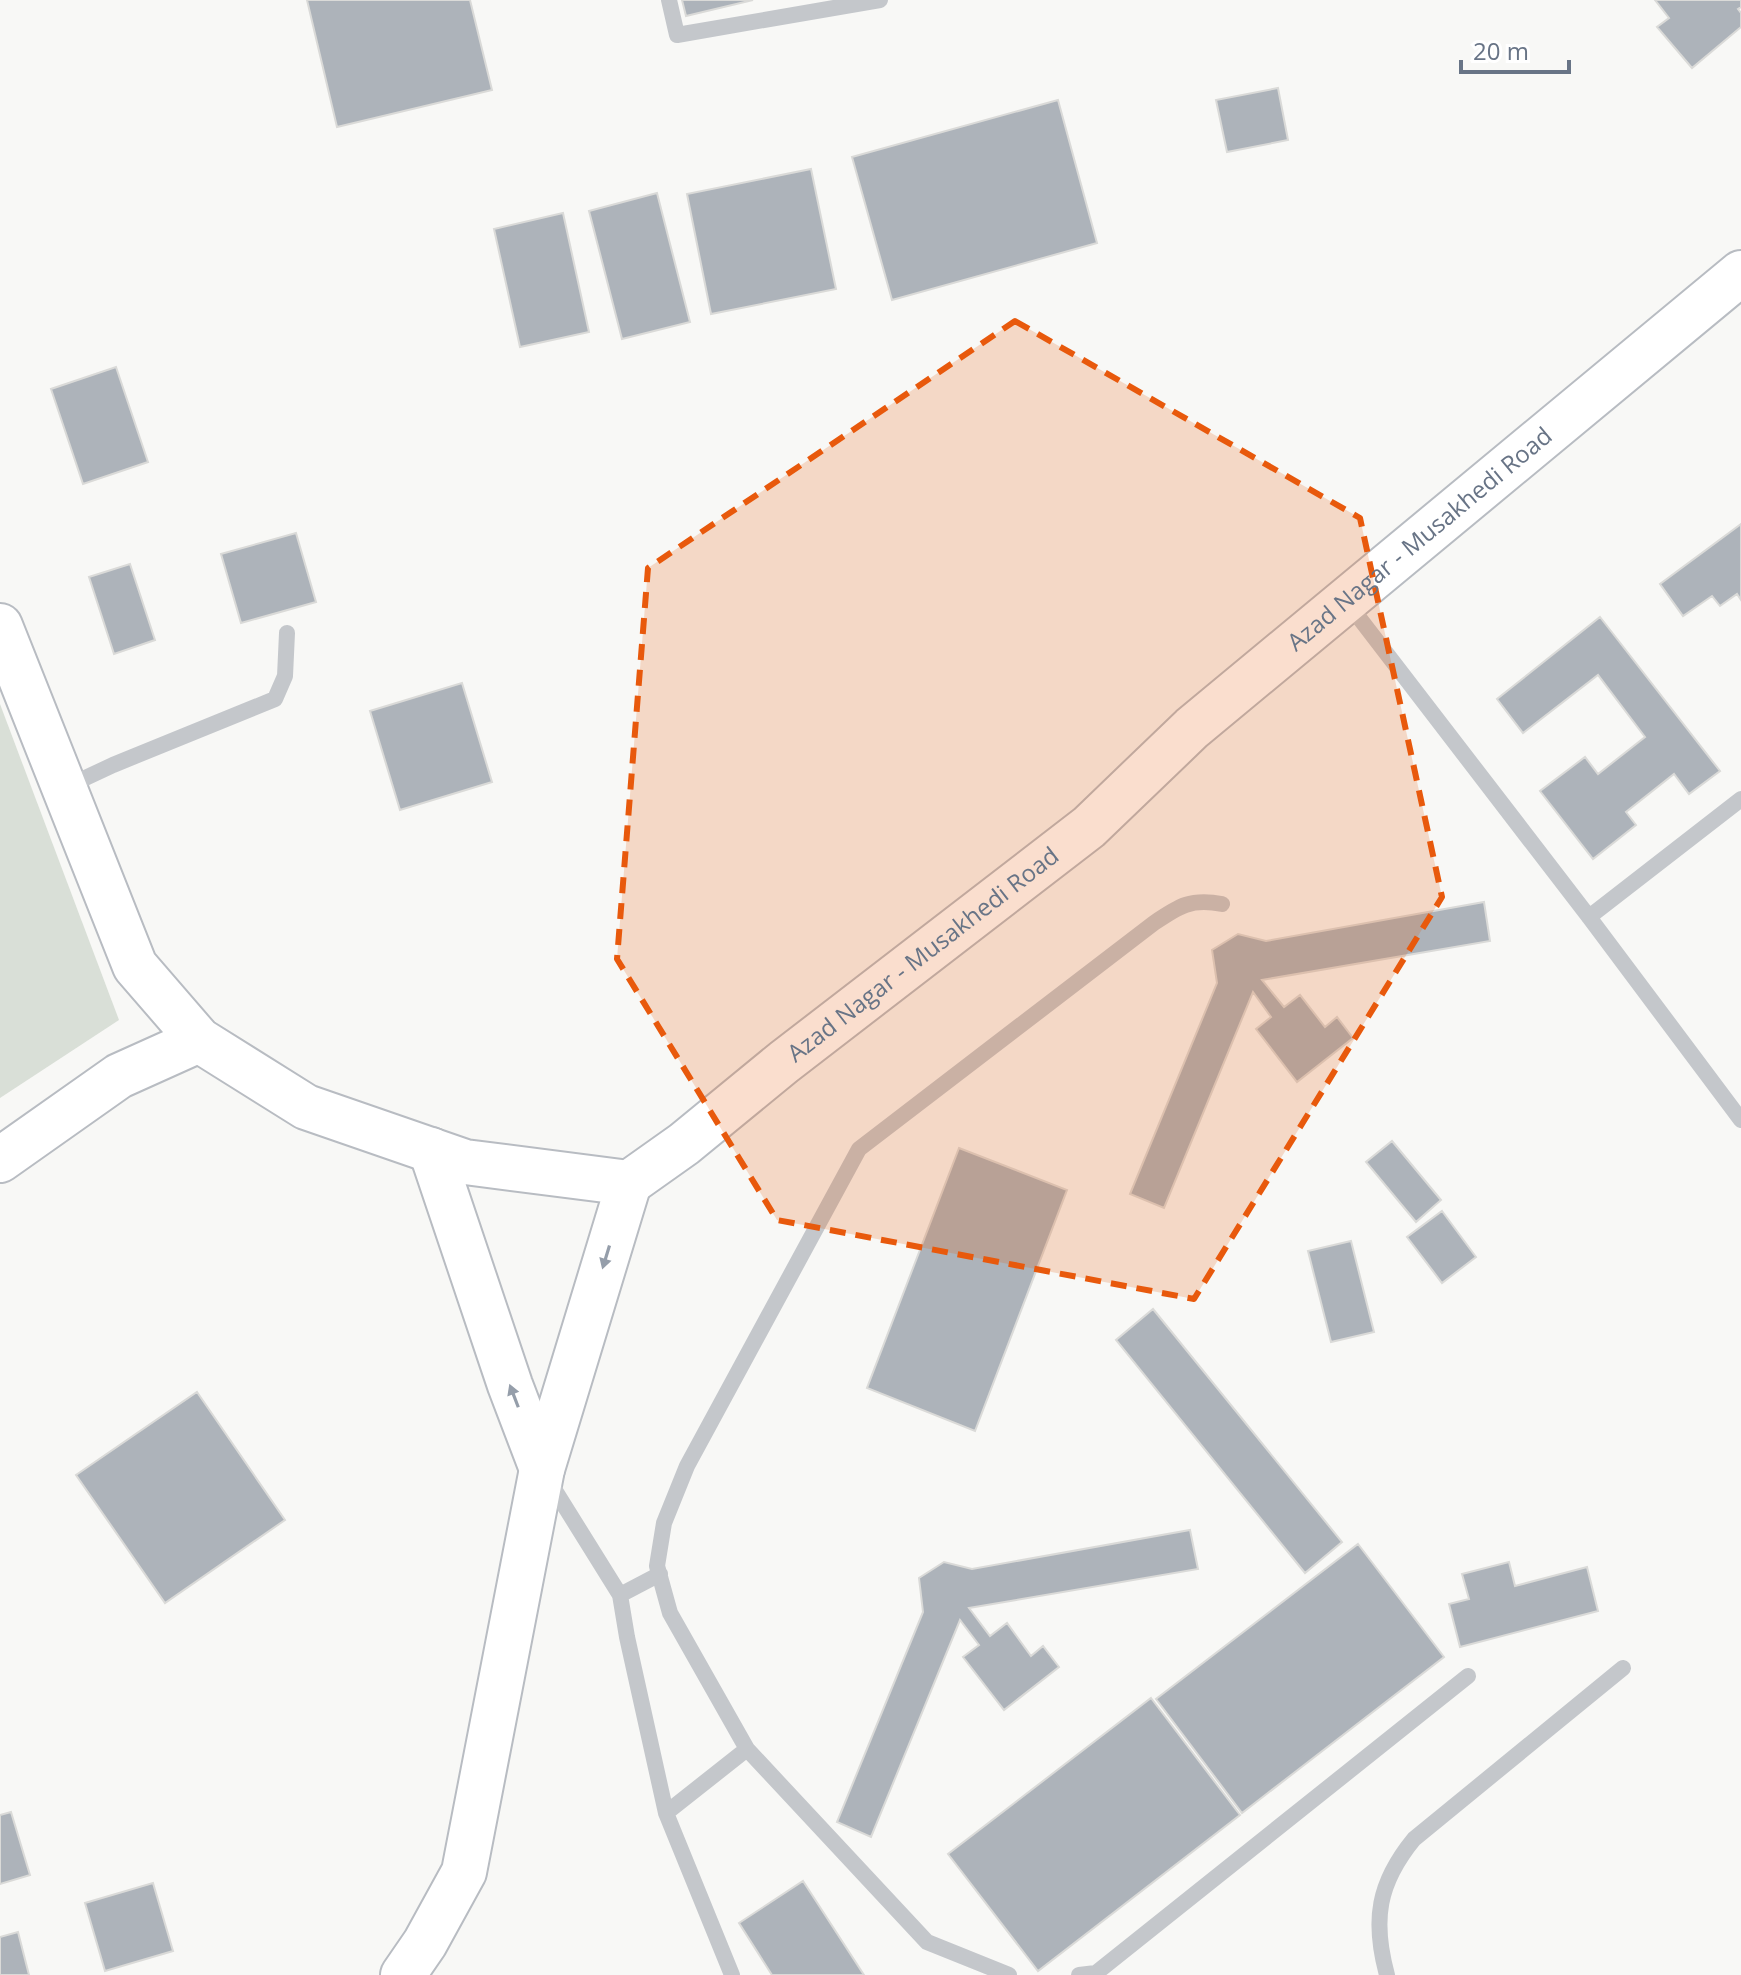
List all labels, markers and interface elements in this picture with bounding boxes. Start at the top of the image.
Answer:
scale bar [1461,24,1569,74]
text: 20 m [1473,34,1529,67]
street label: Azad Nagar - Musakhedi Road [1279,419,1558,658]
street label: Azad Nagar - Musakhedi Road [780,838,1065,1069]
one-way arrow [599,1246,612,1270]
one-way arrow [507,1384,520,1408]

